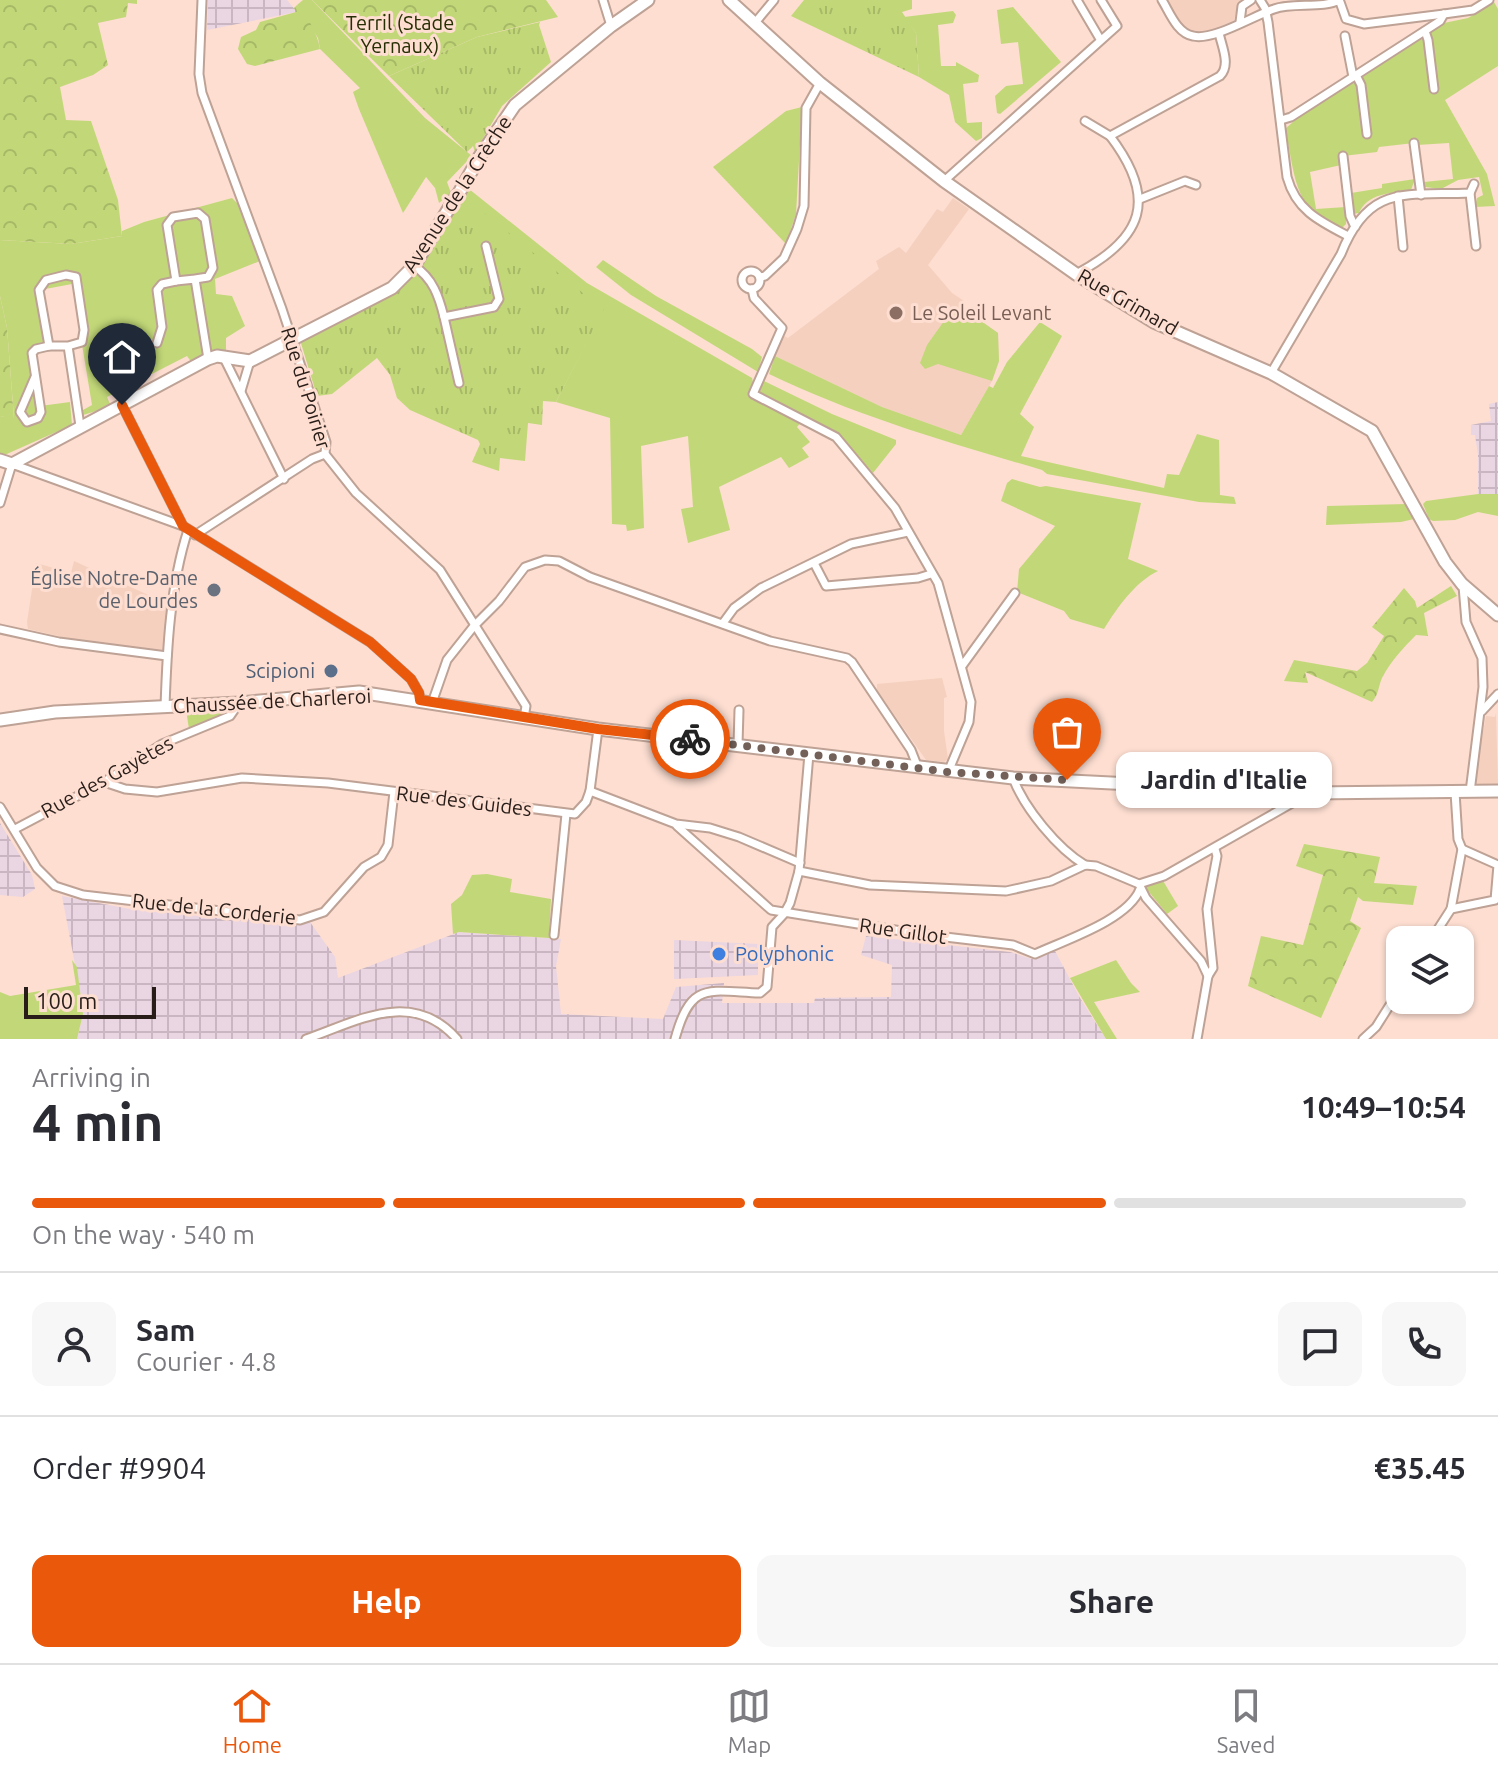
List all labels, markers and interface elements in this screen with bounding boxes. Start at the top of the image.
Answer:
park label: Terril (Stade Yernaux) [346,11,454,57]
street label: Avenue de la Crèche [397,111,516,276]
street label: Rue Grimard [1074,264,1182,340]
place label: Le Soleil Levant [912,301,1052,324]
marker: Le Soleil Levant [887,304,905,322]
pin [88,323,156,405]
street label: Rue du Poirier [277,324,336,452]
icon: home [100,335,144,379]
place label: Église Notre-Dame de Lourdes [30,566,198,612]
marker: Église Notre-Dame de Lourdes [205,581,223,599]
place label: Scipioni [246,659,315,682]
marker: Scipioni [322,662,340,680]
street label: Chaussée de Charleroi [172,684,372,717]
pin [1033,698,1101,780]
courier [650,699,730,779]
icon: bag [1045,710,1089,754]
icon: bike [668,717,712,761]
street label: Rue des Gayètes [37,731,177,822]
callout: Jardin d'Italie [1115,752,1331,808]
text: Jardin d'Italie [1140,765,1308,794]
street label: Rue des Guides [395,781,533,820]
street label: Rue de la Corderie [131,888,297,929]
street label: Rue Gillot [858,913,948,948]
map controls [1386,926,1474,1014]
button: layers [1386,926,1474,1014]
place label: Polyphonic [735,942,834,965]
marker: Polyphonic [710,945,728,963]
scale bar [24,983,156,1019]
text: 100 m [36,988,97,1013]
text: Arriving in [32,1063,151,1092]
text: 10:49–10:54 [1301,1090,1466,1124]
text: 4 min [32,1093,163,1151]
text: On the way · 540 m [32,1220,255,1249]
button: person [32,1302,116,1386]
button: chat [1278,1302,1362,1386]
button: phone [1382,1302,1466,1386]
text: Sam [136,1313,195,1347]
text: Courier · 4.8 [136,1347,276,1376]
text: Order #9904 [32,1451,206,1485]
text: €35.45 [1374,1451,1466,1485]
button: Help [32,1555,741,1647]
button: Share [757,1555,1466,1647]
tab: Home [223,1684,282,1757]
tab: Map [727,1684,771,1757]
tab: Saved [1217,1684,1275,1757]

